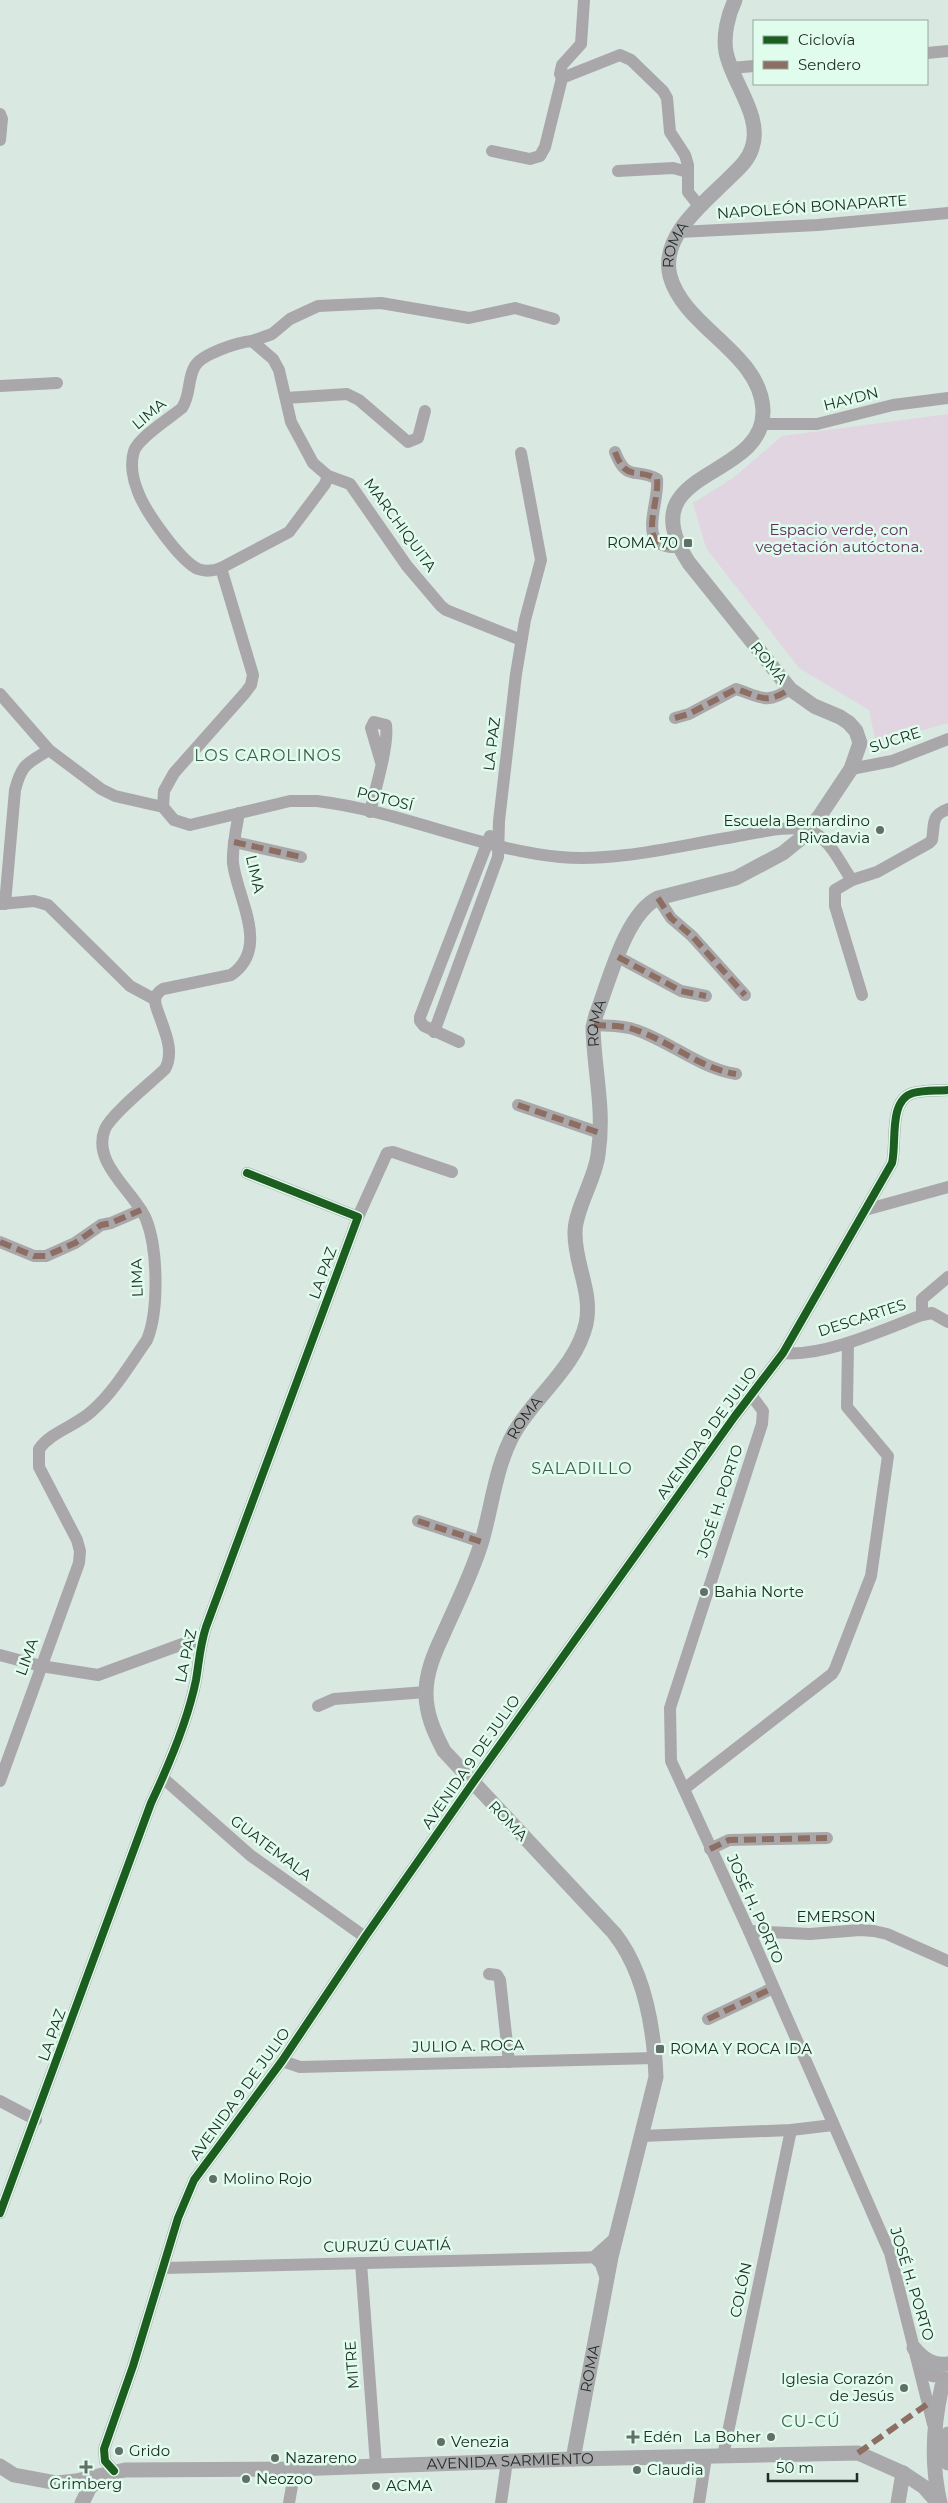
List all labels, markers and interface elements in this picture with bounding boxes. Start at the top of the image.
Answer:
legend [753,20,928,85]
text: Ciclovía [798,30,855,49]
text: Sendero [798,55,861,74]
street label: NAPOLEÓN BONAPARTE [716,190,908,223]
street label: ROMA [658,218,692,268]
street label: HAYDN [821,383,880,415]
street label: LIMA [128,394,170,433]
street label: MARCHIQUITA [360,474,441,575]
park label: Espacio verde, con vegetación autóctona. [756,520,922,556]
place label: ROMA 70 [607,533,678,552]
marker: ROMA 70 [682,537,694,549]
street label: ROMA [747,638,792,688]
street label: LA PAZ [479,716,504,772]
street label: SUCRE [867,722,923,757]
district label: LOS CAROLINOS [194,746,342,765]
street label: POTOSÍ [355,782,416,815]
place label: Escuela Bernardino Rivadavia [724,811,870,847]
marker: Escuela Bernardino Rivadavia [874,824,886,836]
street label: LIMA [242,853,269,895]
street label: ROMA [583,996,610,1048]
street label: LA PAZ [304,1244,341,1302]
street label: LIMA [126,1258,147,1298]
street label: DESCARTES [815,1294,908,1341]
street label: AVENIDA 9 DE JULIO [652,1363,761,1503]
street label: ROMA [502,1392,546,1442]
street label: JOSÉ H. PORTO [692,1442,747,1561]
district label: SALADILLO [531,1459,633,1478]
place label: Bahia Norte [714,1582,804,1601]
marker: Bahia Norte [698,1586,710,1598]
street label: LA PAZ [171,1627,200,1684]
street label: LIMA [11,1635,42,1678]
street label: AVENIDA 9 DE JULIO [417,1691,524,1832]
street label: ROMA [485,1797,532,1845]
street label: GUATEMALA [227,1811,316,1884]
street label: JOSÉ H. PORTO [722,1850,788,1966]
street label: EMERSON [796,1907,876,1926]
street label: LA PAZ [33,2006,70,2064]
street label: AVENIDA 9 DE JULIO [185,2024,294,2164]
street label: JULIO A. ROCA [411,2035,524,2056]
place label: ROMA Y ROCA IDA [670,2039,812,2058]
marker: ROMA Y ROCA IDA [654,2043,666,2055]
place label: Molino Rojo [223,2169,312,2188]
marker: Molino Rojo [207,2173,219,2185]
street label: JOSÉ H. PORTO [886,2224,939,2343]
street label: CURUZÚ CUATIÁ [323,2235,451,2256]
street label: COLÓN [725,2260,756,2319]
street label: MITRE [340,2340,363,2390]
street label: ROMA [576,2343,603,2394]
place label: Iglesia Corazón de Jesús [781,2369,894,2405]
marker: Iglesia Corazón de Jesús [898,2382,910,2394]
district label: CU-CÚ [781,2412,841,2431]
place label: Edén [643,2427,682,2446]
place label: La Boher [693,2427,761,2446]
marker: Edén [627,2431,639,2443]
marker: La Boher [765,2431,777,2443]
place label: Venezia [451,2432,509,2451]
marker: Venezia [435,2436,447,2448]
place label: Grido [129,2441,170,2460]
marker: Grido [113,2445,125,2457]
place label: Nazareno [285,2448,357,2467]
street label: AVENIDA SARMIENTO [426,2449,594,2473]
scale bar [768,2450,857,2482]
marker: Nazareno [269,2452,281,2464]
text: 50 m [776,2458,814,2477]
place label: Claudia [647,2460,704,2479]
marker: Grimberg [80,2461,92,2473]
marker: Claudia [631,2464,643,2476]
place label: Neozoo [256,2469,313,2488]
marker: Neozoo [240,2473,252,2485]
place label: Grimberg [50,2474,122,2493]
place label: ACMA [386,2476,433,2495]
marker: ACMA [370,2480,382,2492]

